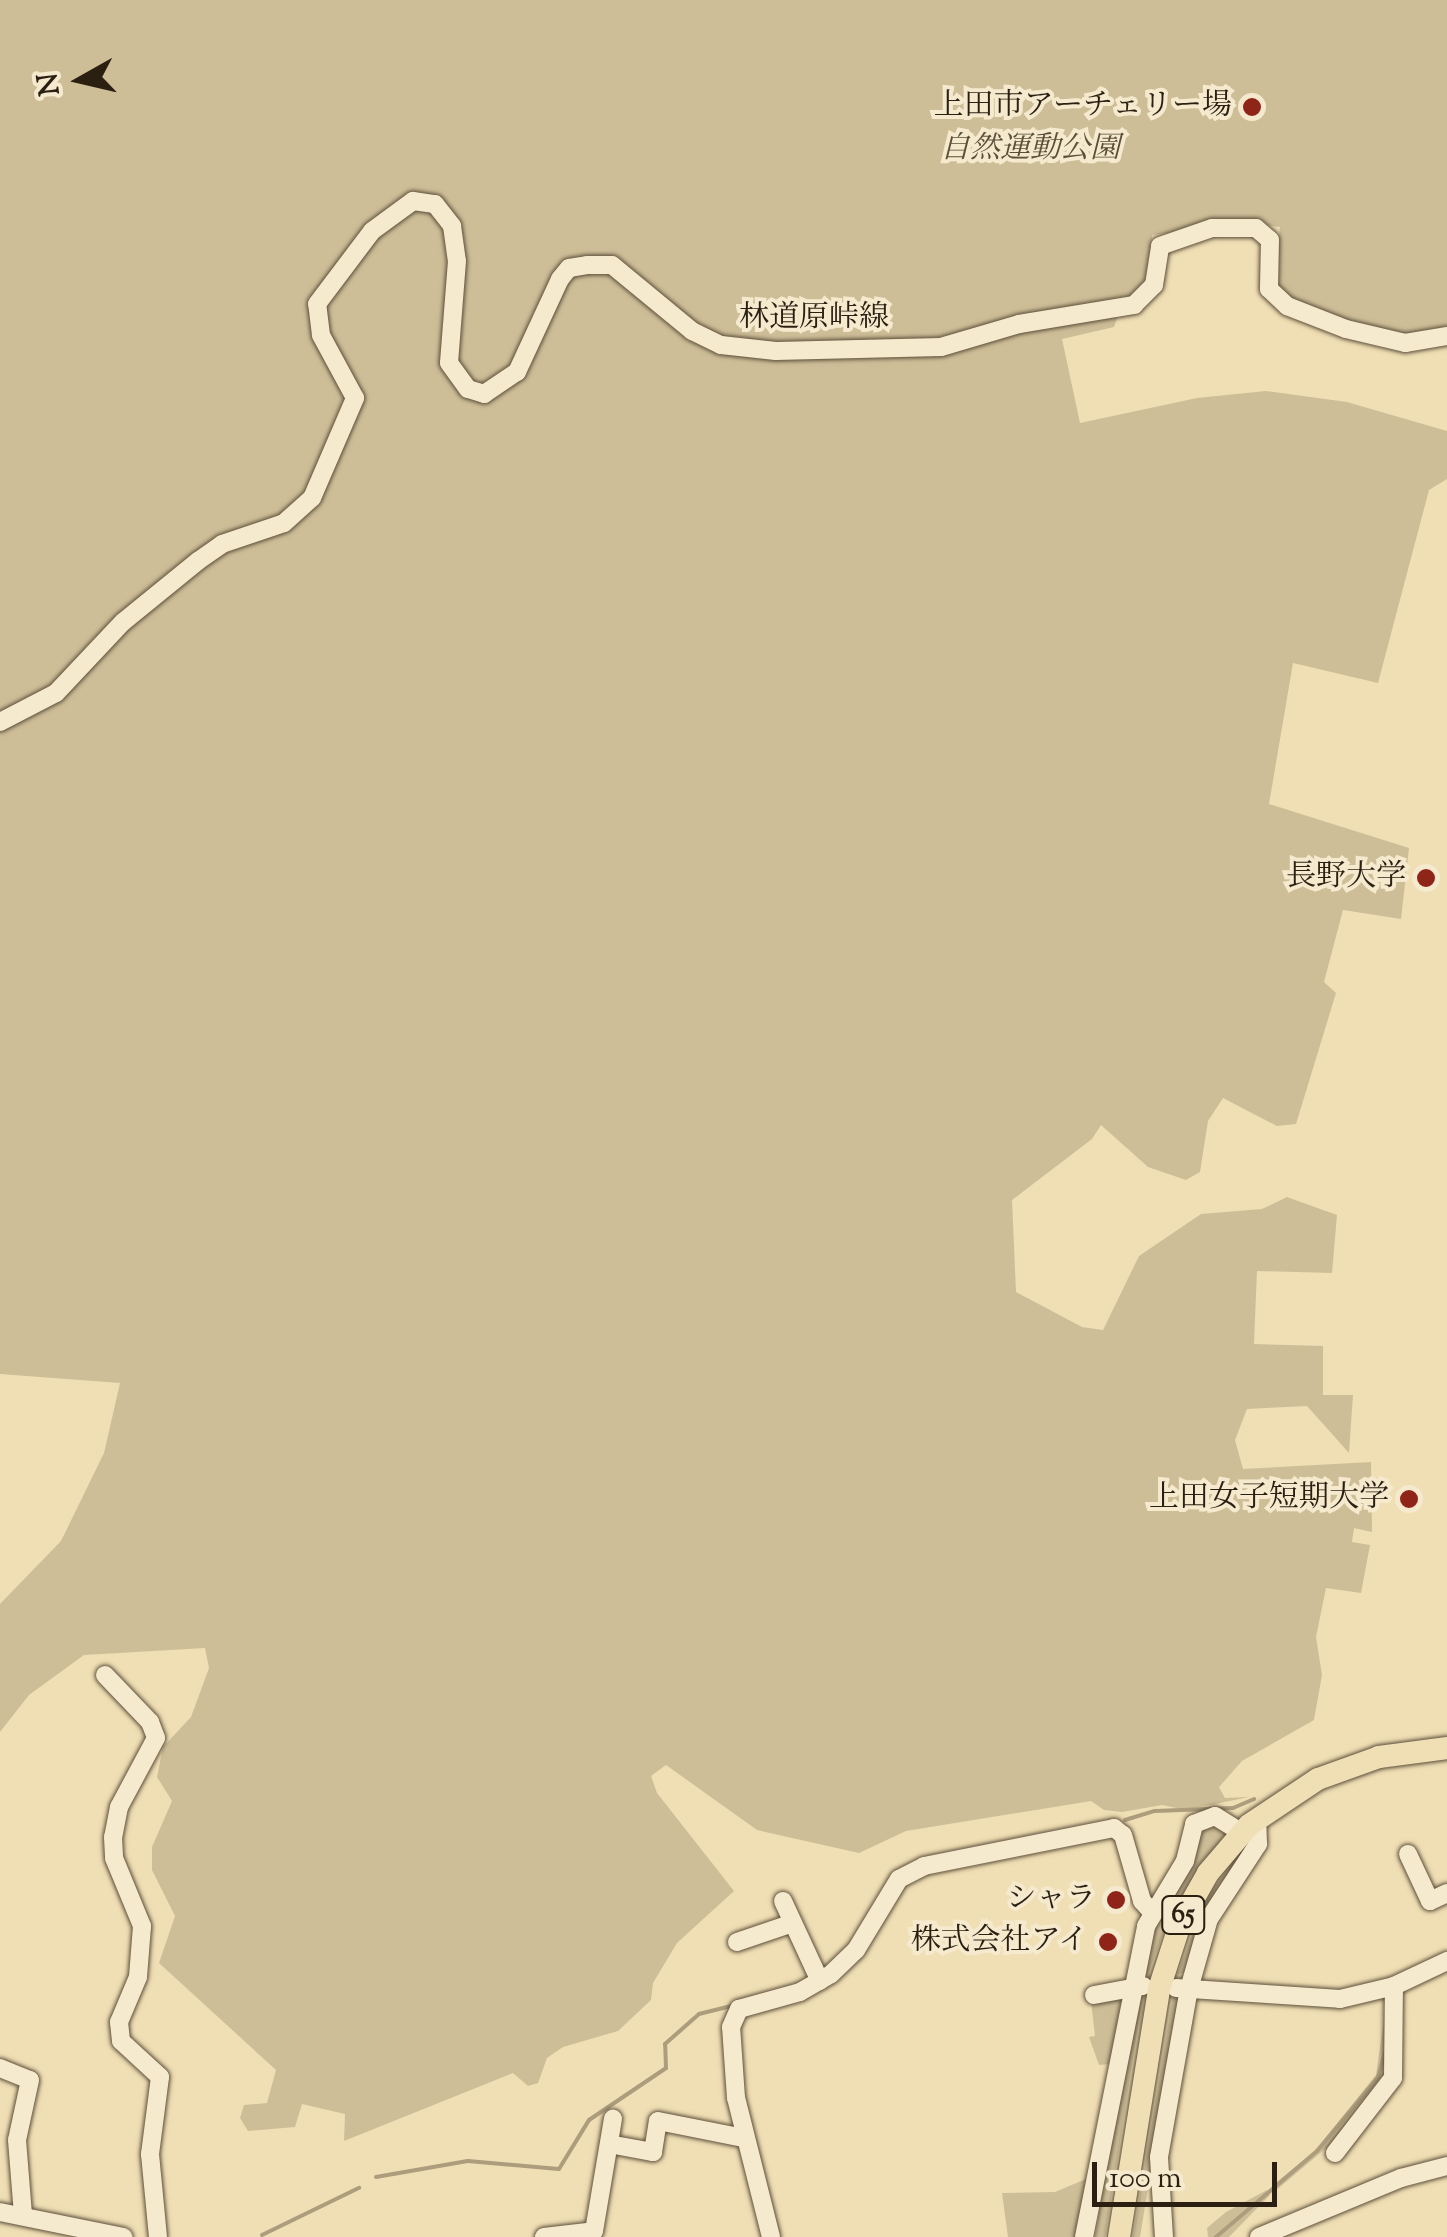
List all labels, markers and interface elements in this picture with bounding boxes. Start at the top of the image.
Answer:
north arrow [30,30,130,130]
text: N [29,70,72,98]
place label: 上田市アーチェリー場 [933,89,1232,125]
marker: 上田市アーチェリー場 [1241,96,1263,118]
park label: 自然運動公園 [940,132,1120,168]
street label: 林道原峠線 [739,301,889,337]
place label: 長野大学 [1286,860,1406,896]
marker: 長野大学 [1415,867,1437,889]
place label: 上田女子短期大学 [1149,1481,1389,1517]
marker: 上田女子短期大学 [1398,1488,1420,1510]
place label: シャラ [1006,1882,1096,1918]
marker: シャラ [1105,1889,1127,1911]
road number: 65 [1160,1892,1206,1938]
place label: 株式会社アイ [908,1924,1088,1960]
marker: 株式会社アイ [1097,1931,1119,1953]
scale bar [1097,2142,1282,2204]
text: 100 m [1109,2158,1182,2201]

